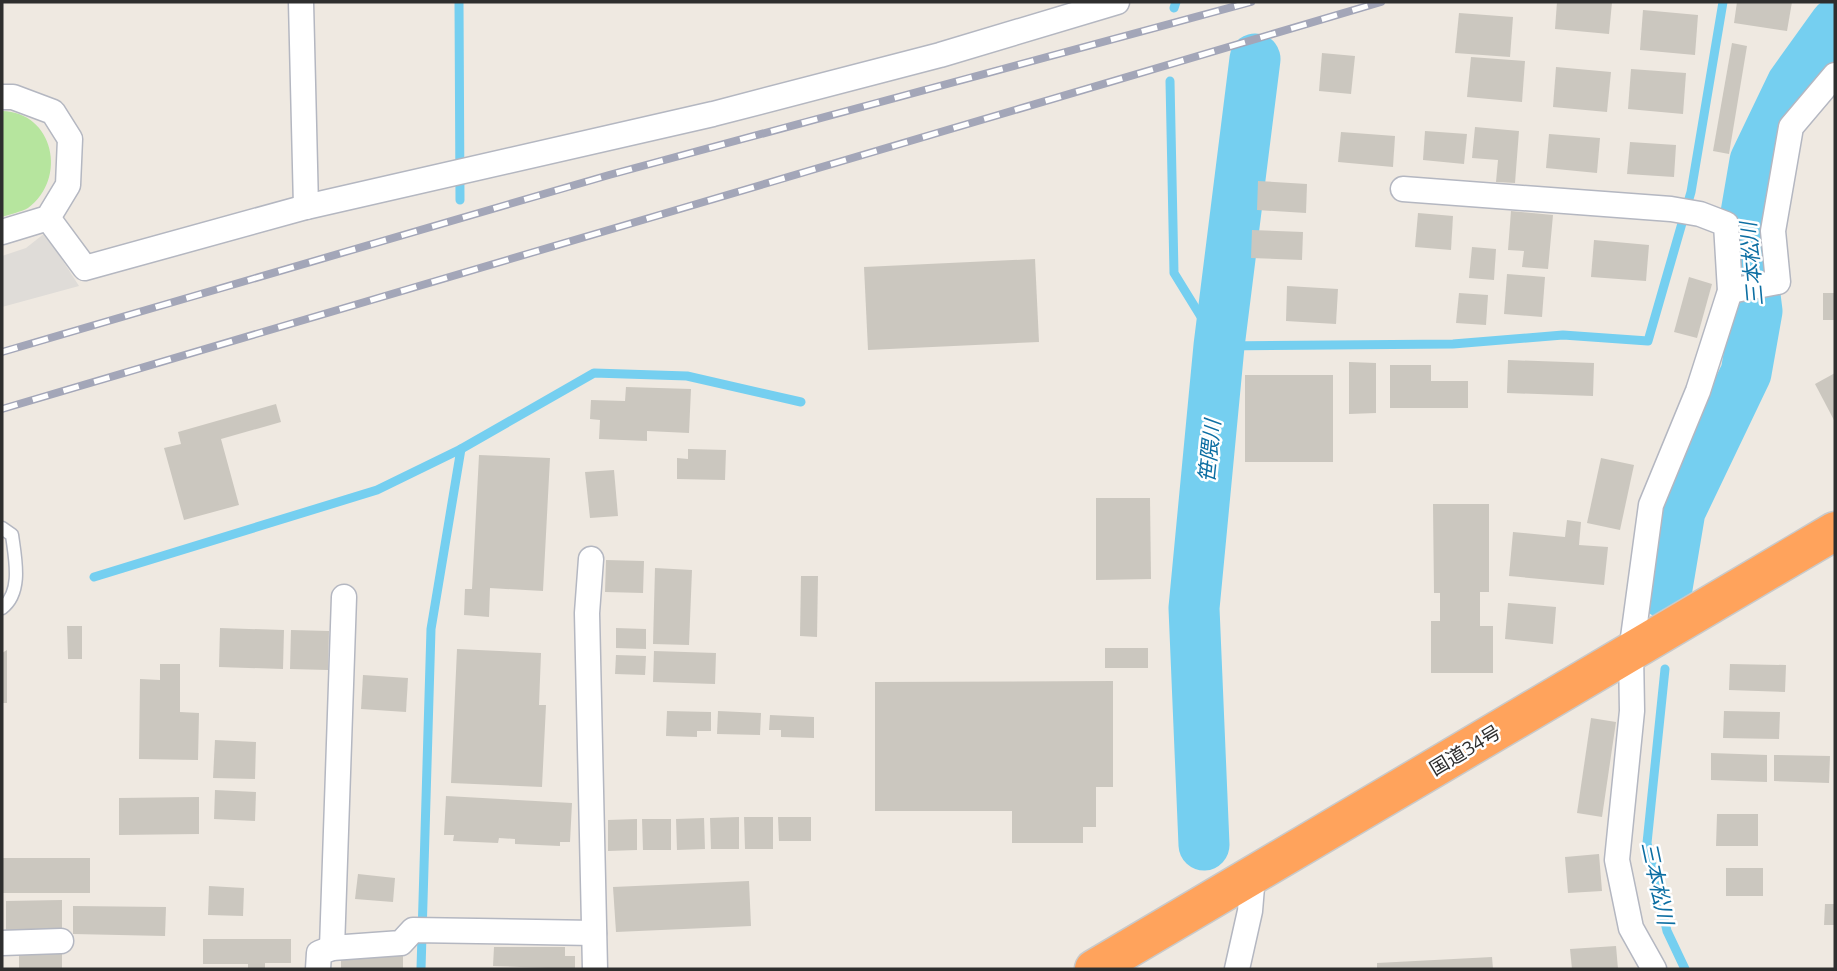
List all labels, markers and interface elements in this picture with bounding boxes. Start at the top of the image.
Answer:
water label: 三本松川 [1733,219,1769,307]
water label: 笹隈川 [1192,416,1226,484]
street label: 国道34号 [1425,719,1505,781]
water label: 三本松川 [1636,839,1681,929]

